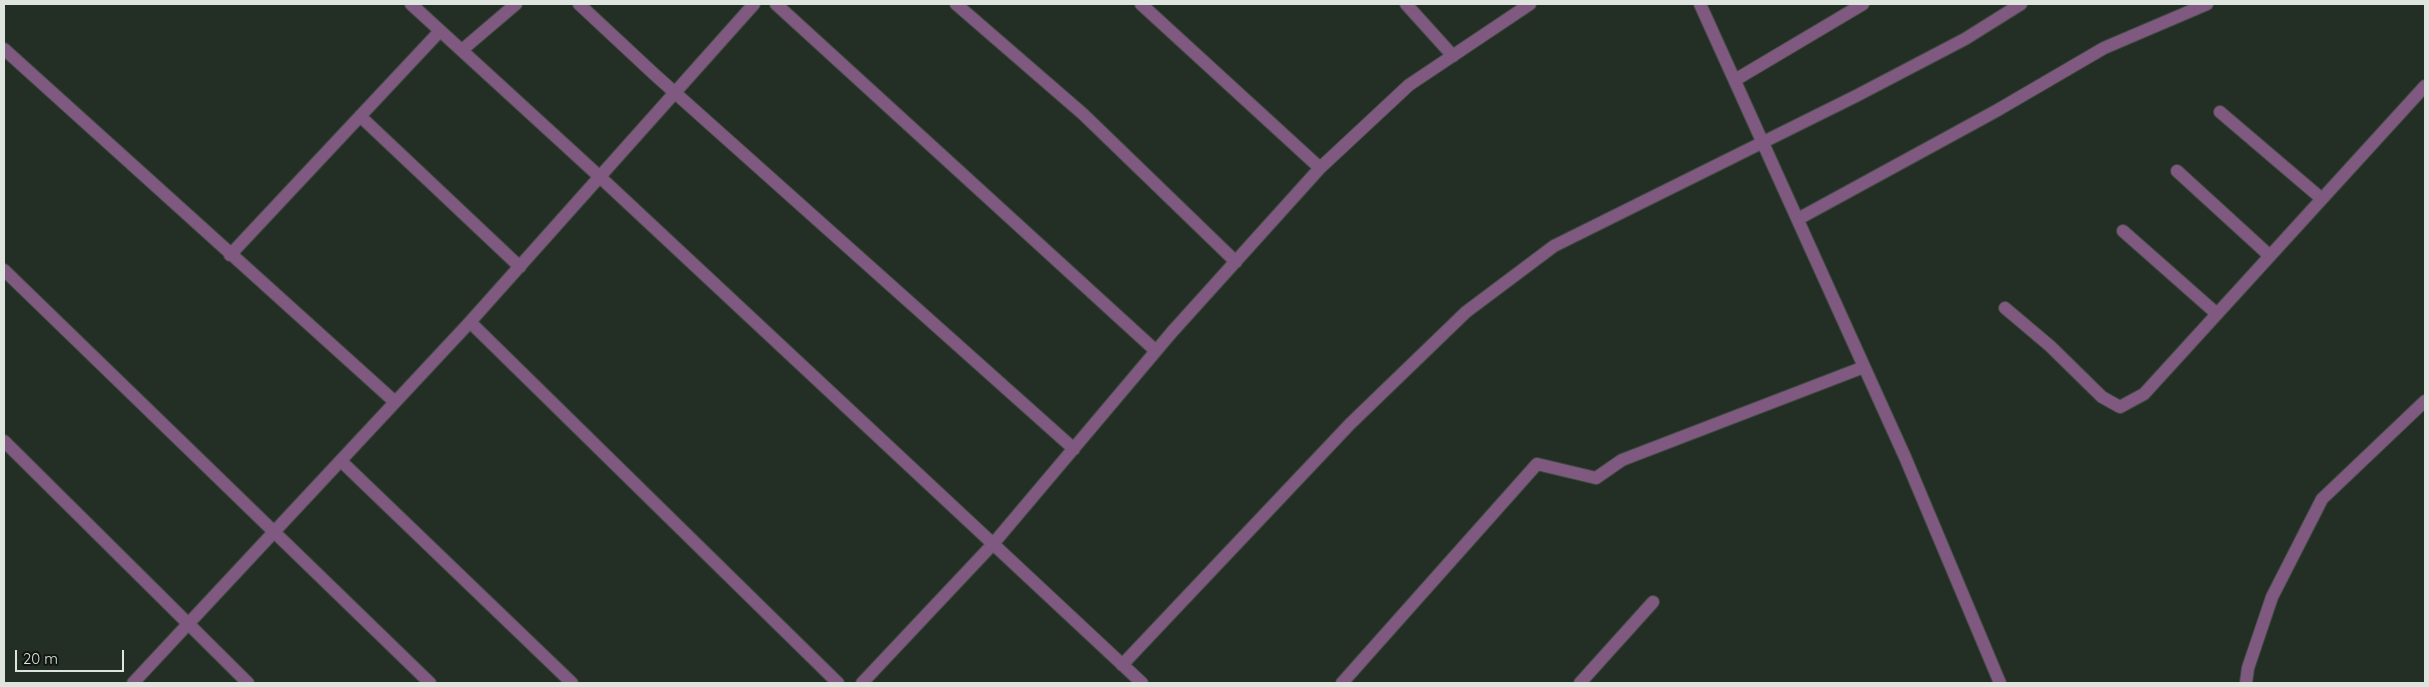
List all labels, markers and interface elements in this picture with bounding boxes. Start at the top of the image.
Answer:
scale bar [18,640,126,672]
text: 20 m [23,649,58,668]

